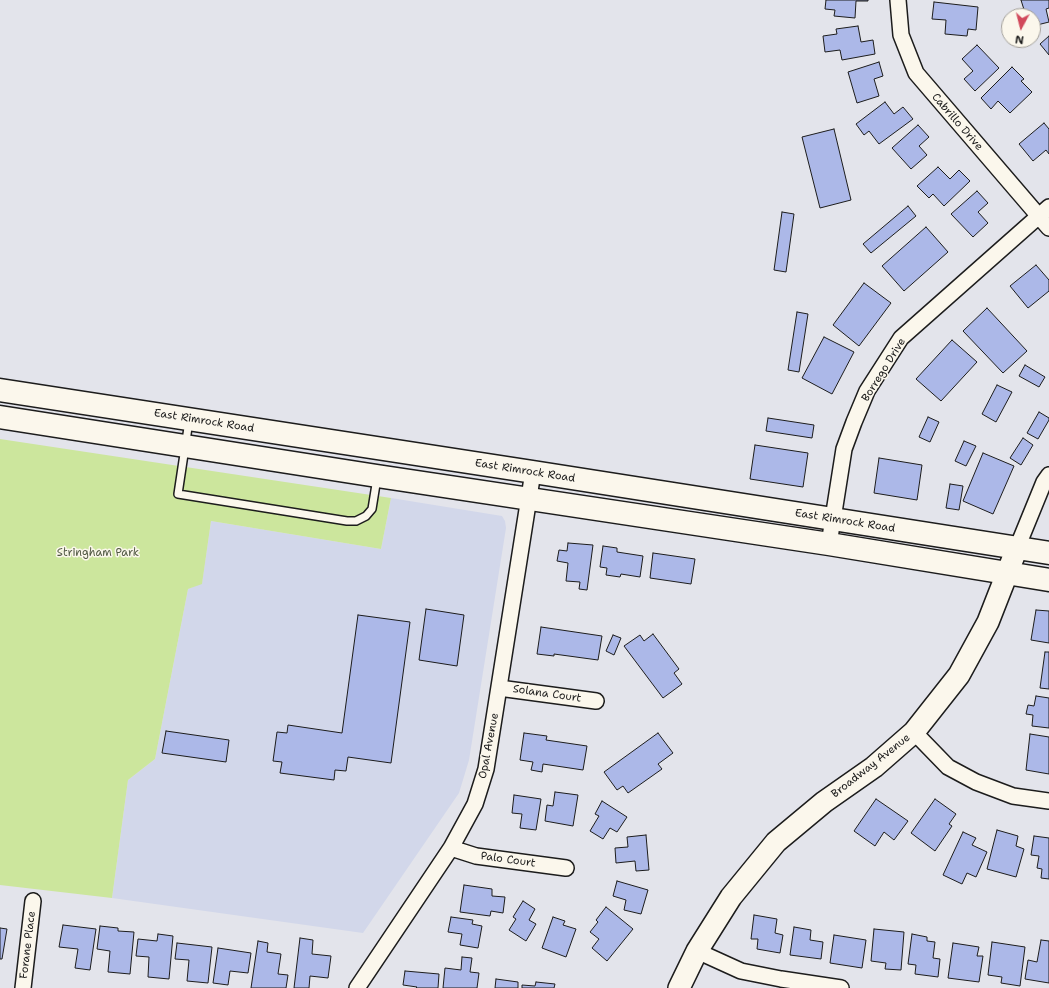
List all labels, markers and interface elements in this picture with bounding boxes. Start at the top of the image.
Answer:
north arrow [1001,8,1041,48]
text: N [1014,31,1025,47]
street label: Cabrillo Drive [929,91,985,153]
street label: Borrego Drive [859,336,909,404]
street label: East Rimrock Road [153,407,255,435]
street label: East Rimrock Road [474,457,576,485]
street label: East Rimrock Road [794,507,896,535]
park label: Stringham Park [57,546,139,560]
street label: Solana Court [512,683,582,705]
street label: Opal Avenue [476,712,502,780]
street label: Broadway Avenue [829,731,913,801]
street label: Palo Court [480,850,536,870]
street label: Forane Place [17,910,39,980]

